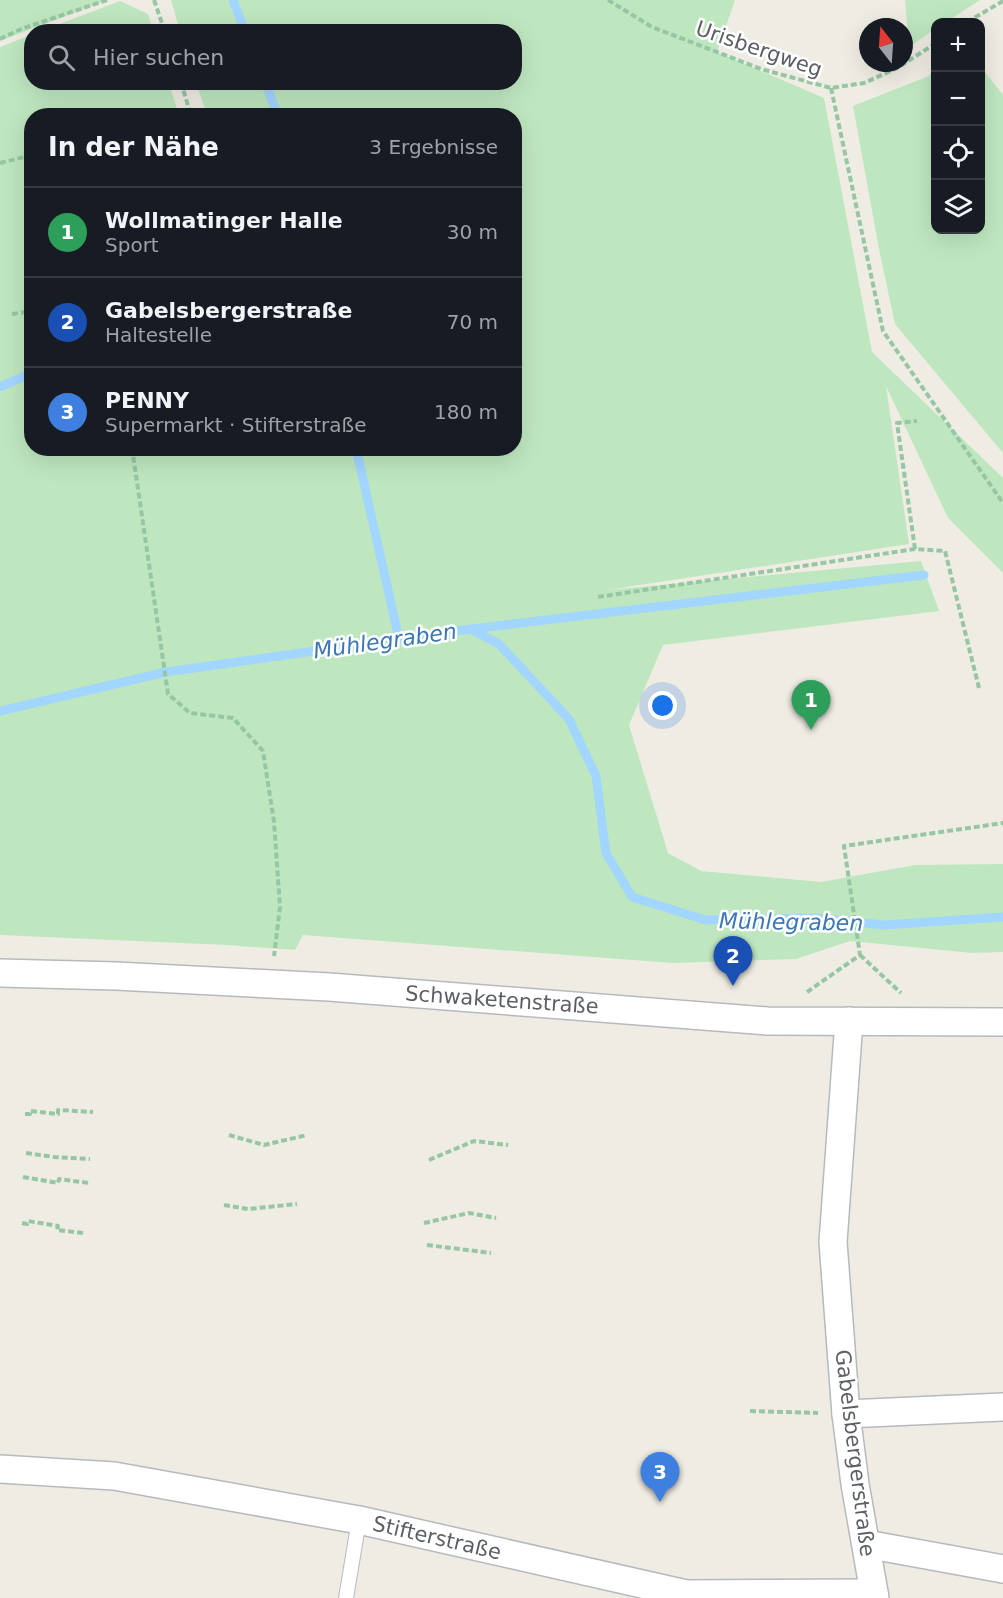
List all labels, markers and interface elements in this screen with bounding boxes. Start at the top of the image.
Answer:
street label: Urisbergweg [693,16,825,82]
north arrow [859,18,913,72]
map controls [931,18,985,234]
button: + [931,18,985,72]
search box [24,24,522,90]
icon: search [45,41,78,74]
text: Hier suchen [93,45,224,70]
button: − [931,72,985,126]
button: locate [931,126,985,180]
text: In der Nähe [48,132,219,162]
text: 3 Ergebnisse [369,135,498,159]
button: layers [931,180,985,234]
text: Wollmatinger Halle [105,208,343,233]
text: 1 [61,220,74,244]
text: 30 m [447,220,498,244]
text: Sport [105,233,159,257]
text: Gabelsbergerstraße [105,298,352,323]
text: 2 [61,310,74,334]
text: 70 m [447,310,498,334]
text: Haltestelle [105,323,212,347]
text: PENNY [105,388,189,413]
text: 3 [61,400,74,424]
text: 180 m [434,400,498,424]
text: Supermarkt · Stifterstraße [105,413,367,437]
water label: Mühlegraben [312,619,458,663]
pin: 1 [792,680,830,730]
your location [648,691,677,720]
water label: Mühlegraben [719,908,863,936]
pin: 2 [714,936,752,986]
street label: Schwaketenstraße [404,981,600,1019]
street label: Gabelsbergerstraße [830,1348,880,1558]
pin: 3 [640,1452,680,1502]
street label: Stifterstraße [370,1512,504,1564]

